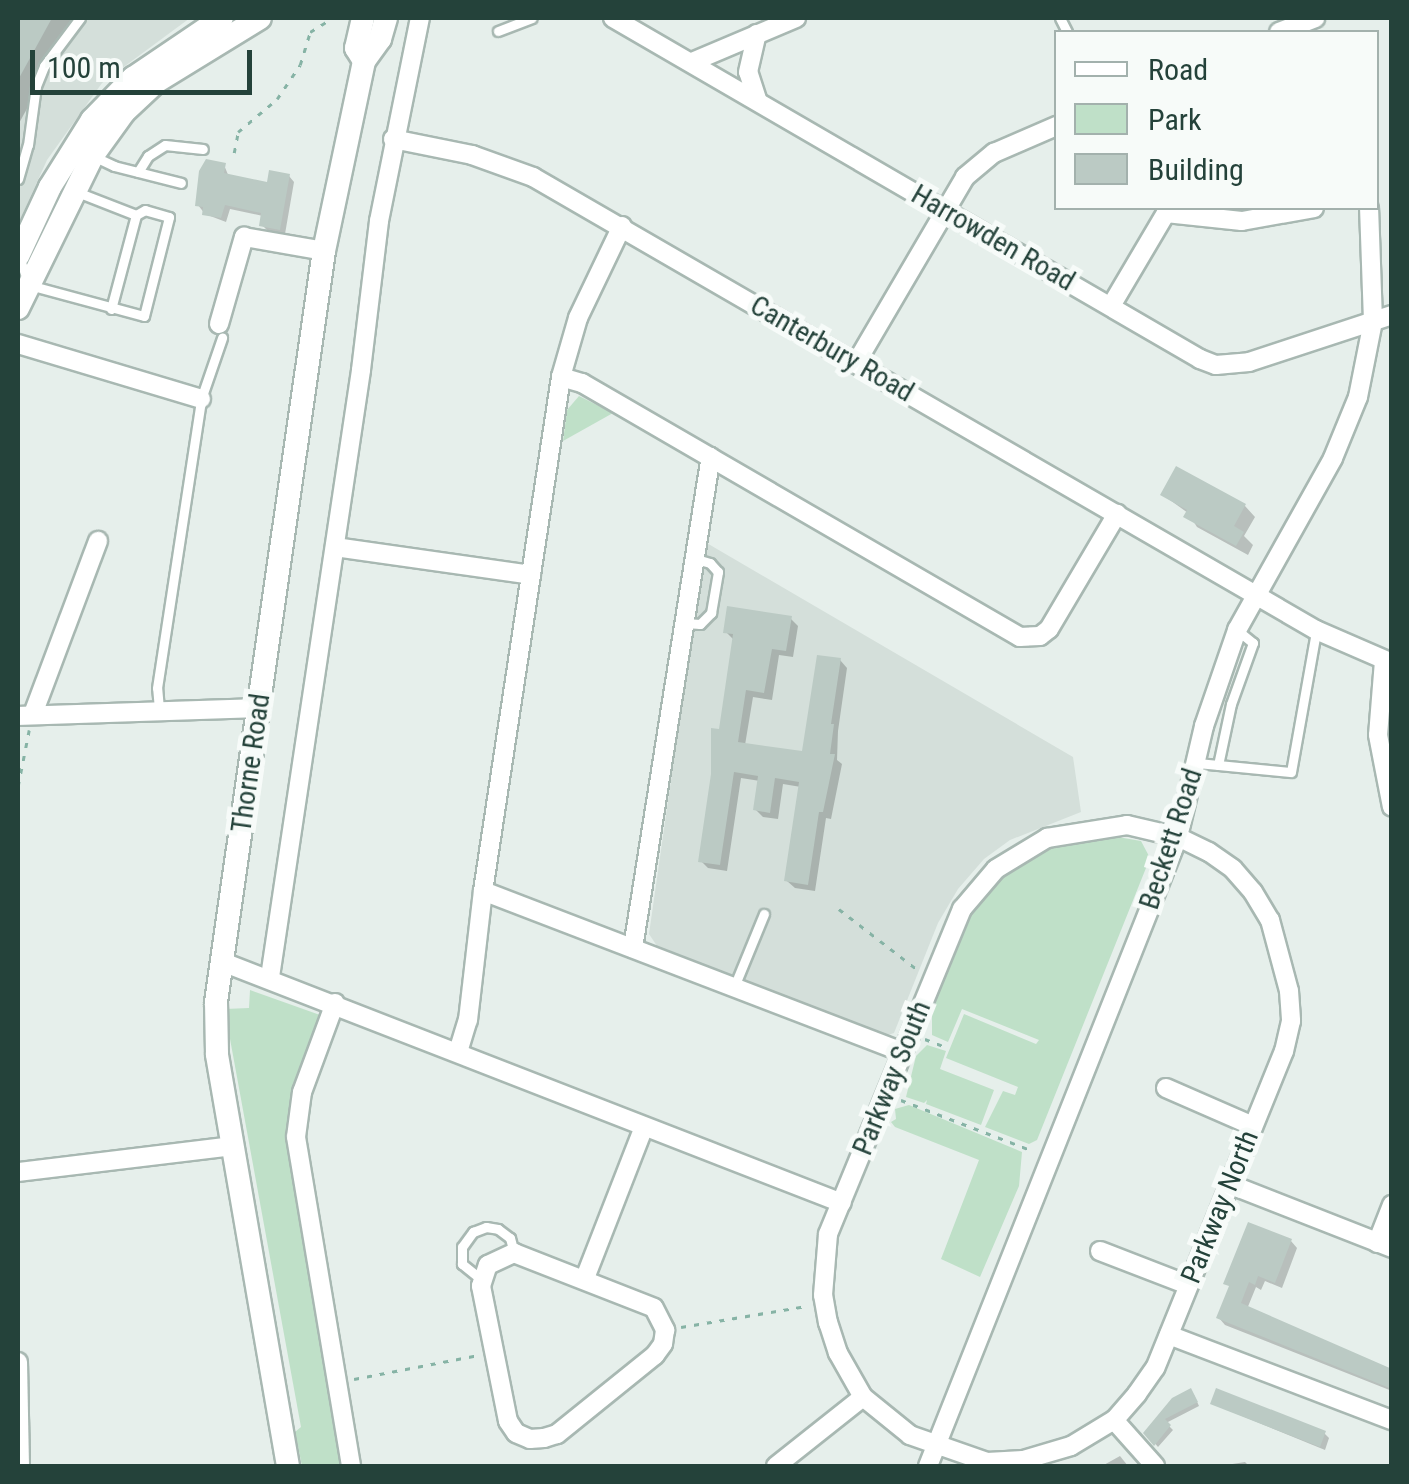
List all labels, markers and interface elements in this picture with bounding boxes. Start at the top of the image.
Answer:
scale bar [35,30,258,92]
legend [1054,30,1379,210]
text: 100 m [47,50,121,85]
text: Road [1148,52,1208,87]
text: Park [1148,102,1202,137]
text: Building [1148,152,1244,187]
street label: Harrowden Road [905,178,1081,298]
street label: Canterbury Road [744,289,920,409]
street label: Thorne Road [225,691,277,835]
street label: Beckett Road [1132,764,1210,914]
street label: Parkway South [846,996,938,1160]
street label: Parkway North [1174,1126,1266,1288]

